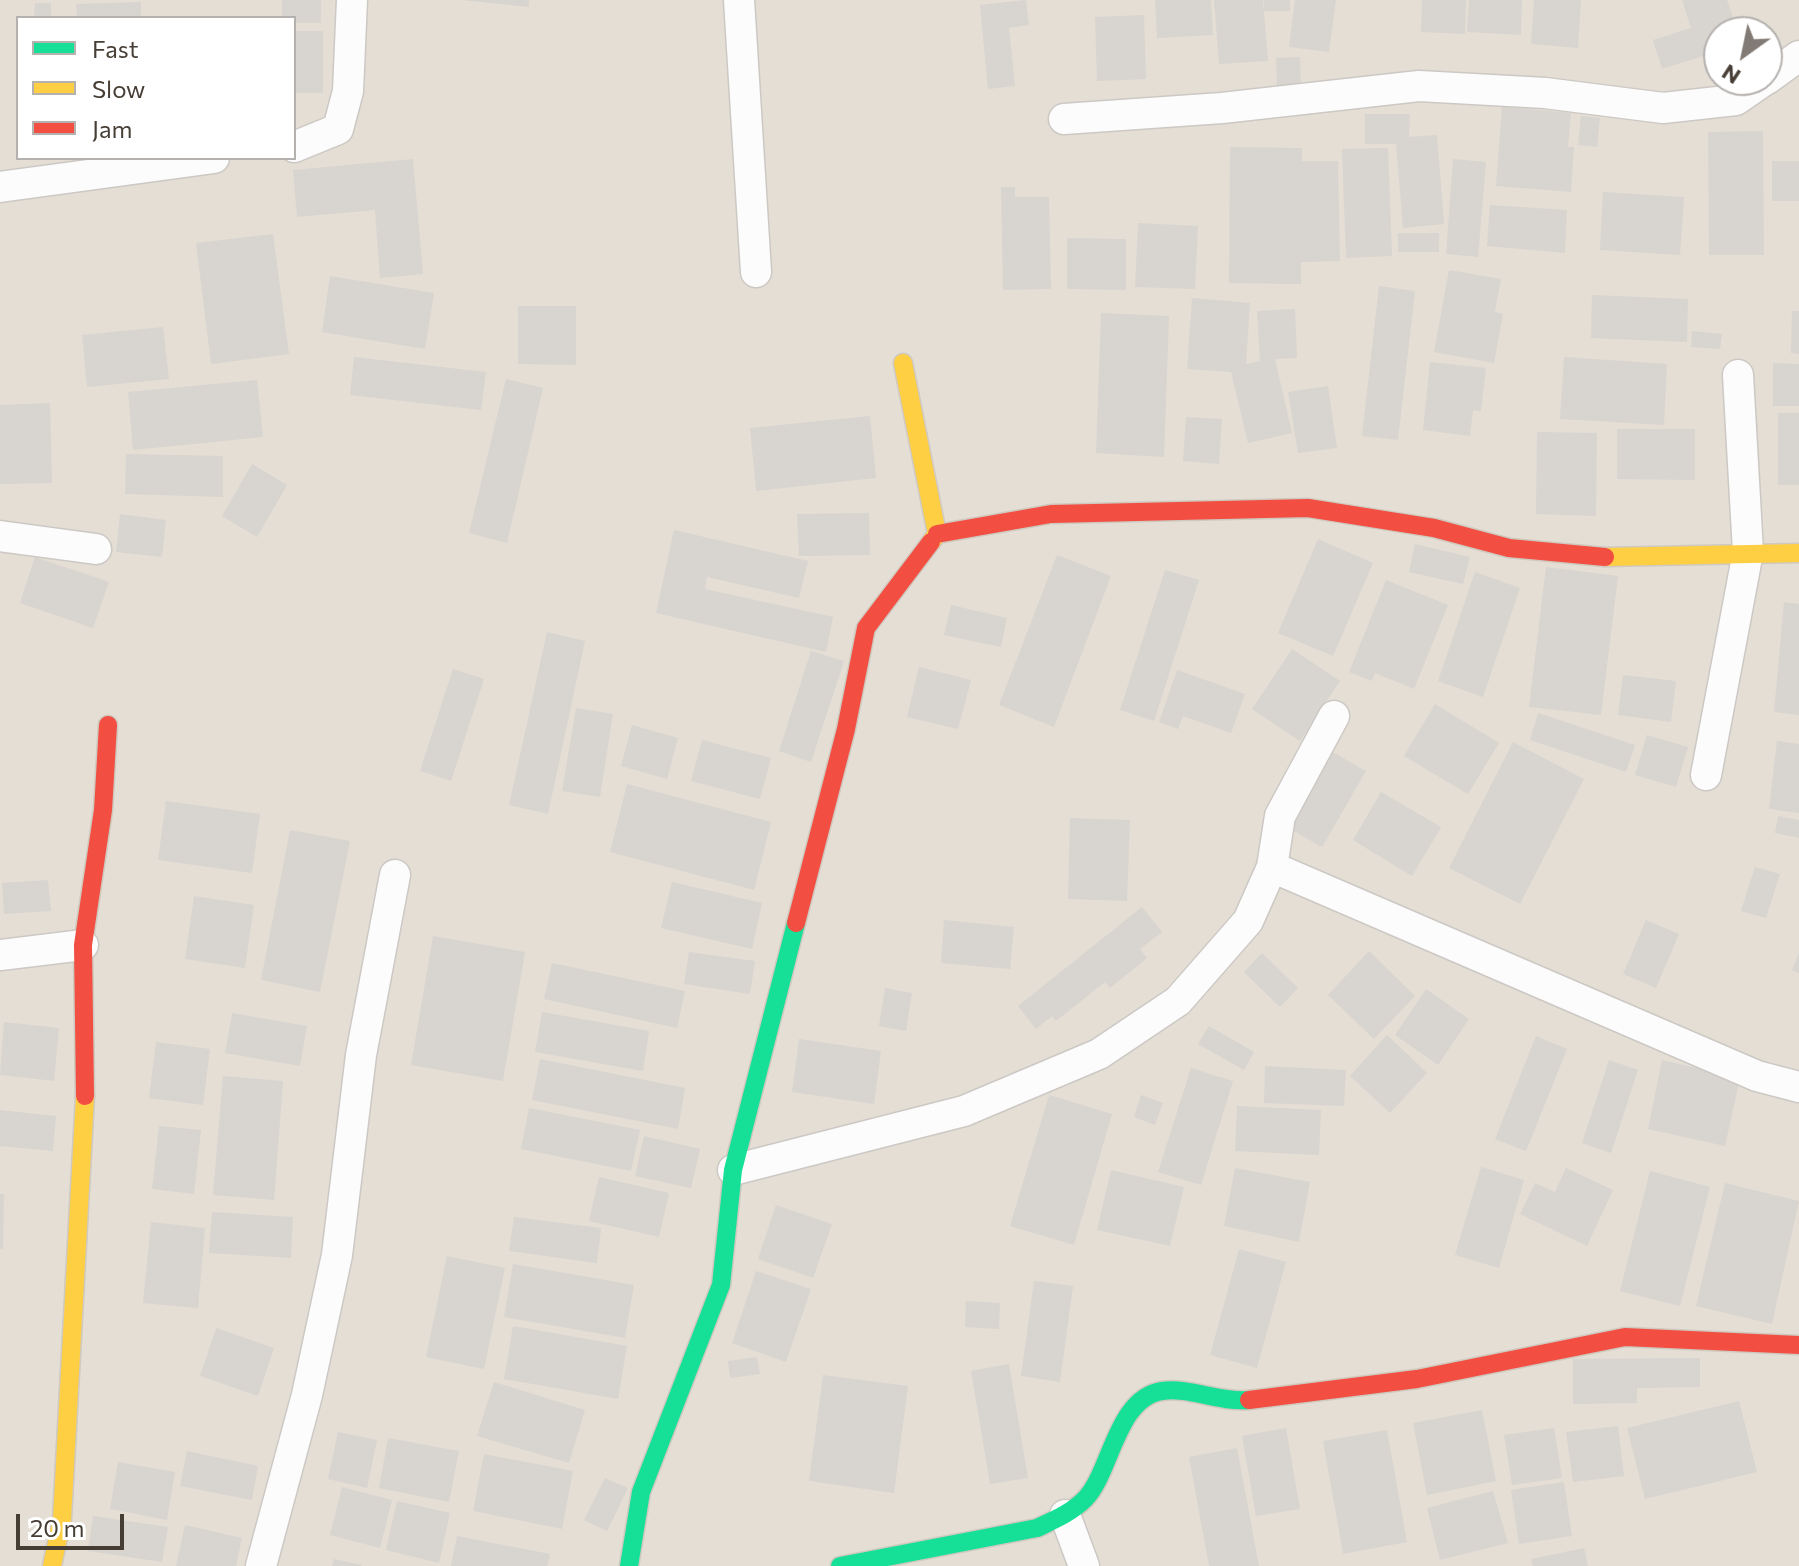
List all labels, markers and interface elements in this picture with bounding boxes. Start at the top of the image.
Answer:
legend [16,16,296,160]
north arrow [1703,16,1783,96]
text: Fast [92,34,139,63]
text: N [1716,59,1745,91]
text: Slow [92,74,145,103]
text: Jam [92,114,132,143]
scale bar [20,1498,128,1548]
text: 20 m [30,1513,84,1542]

